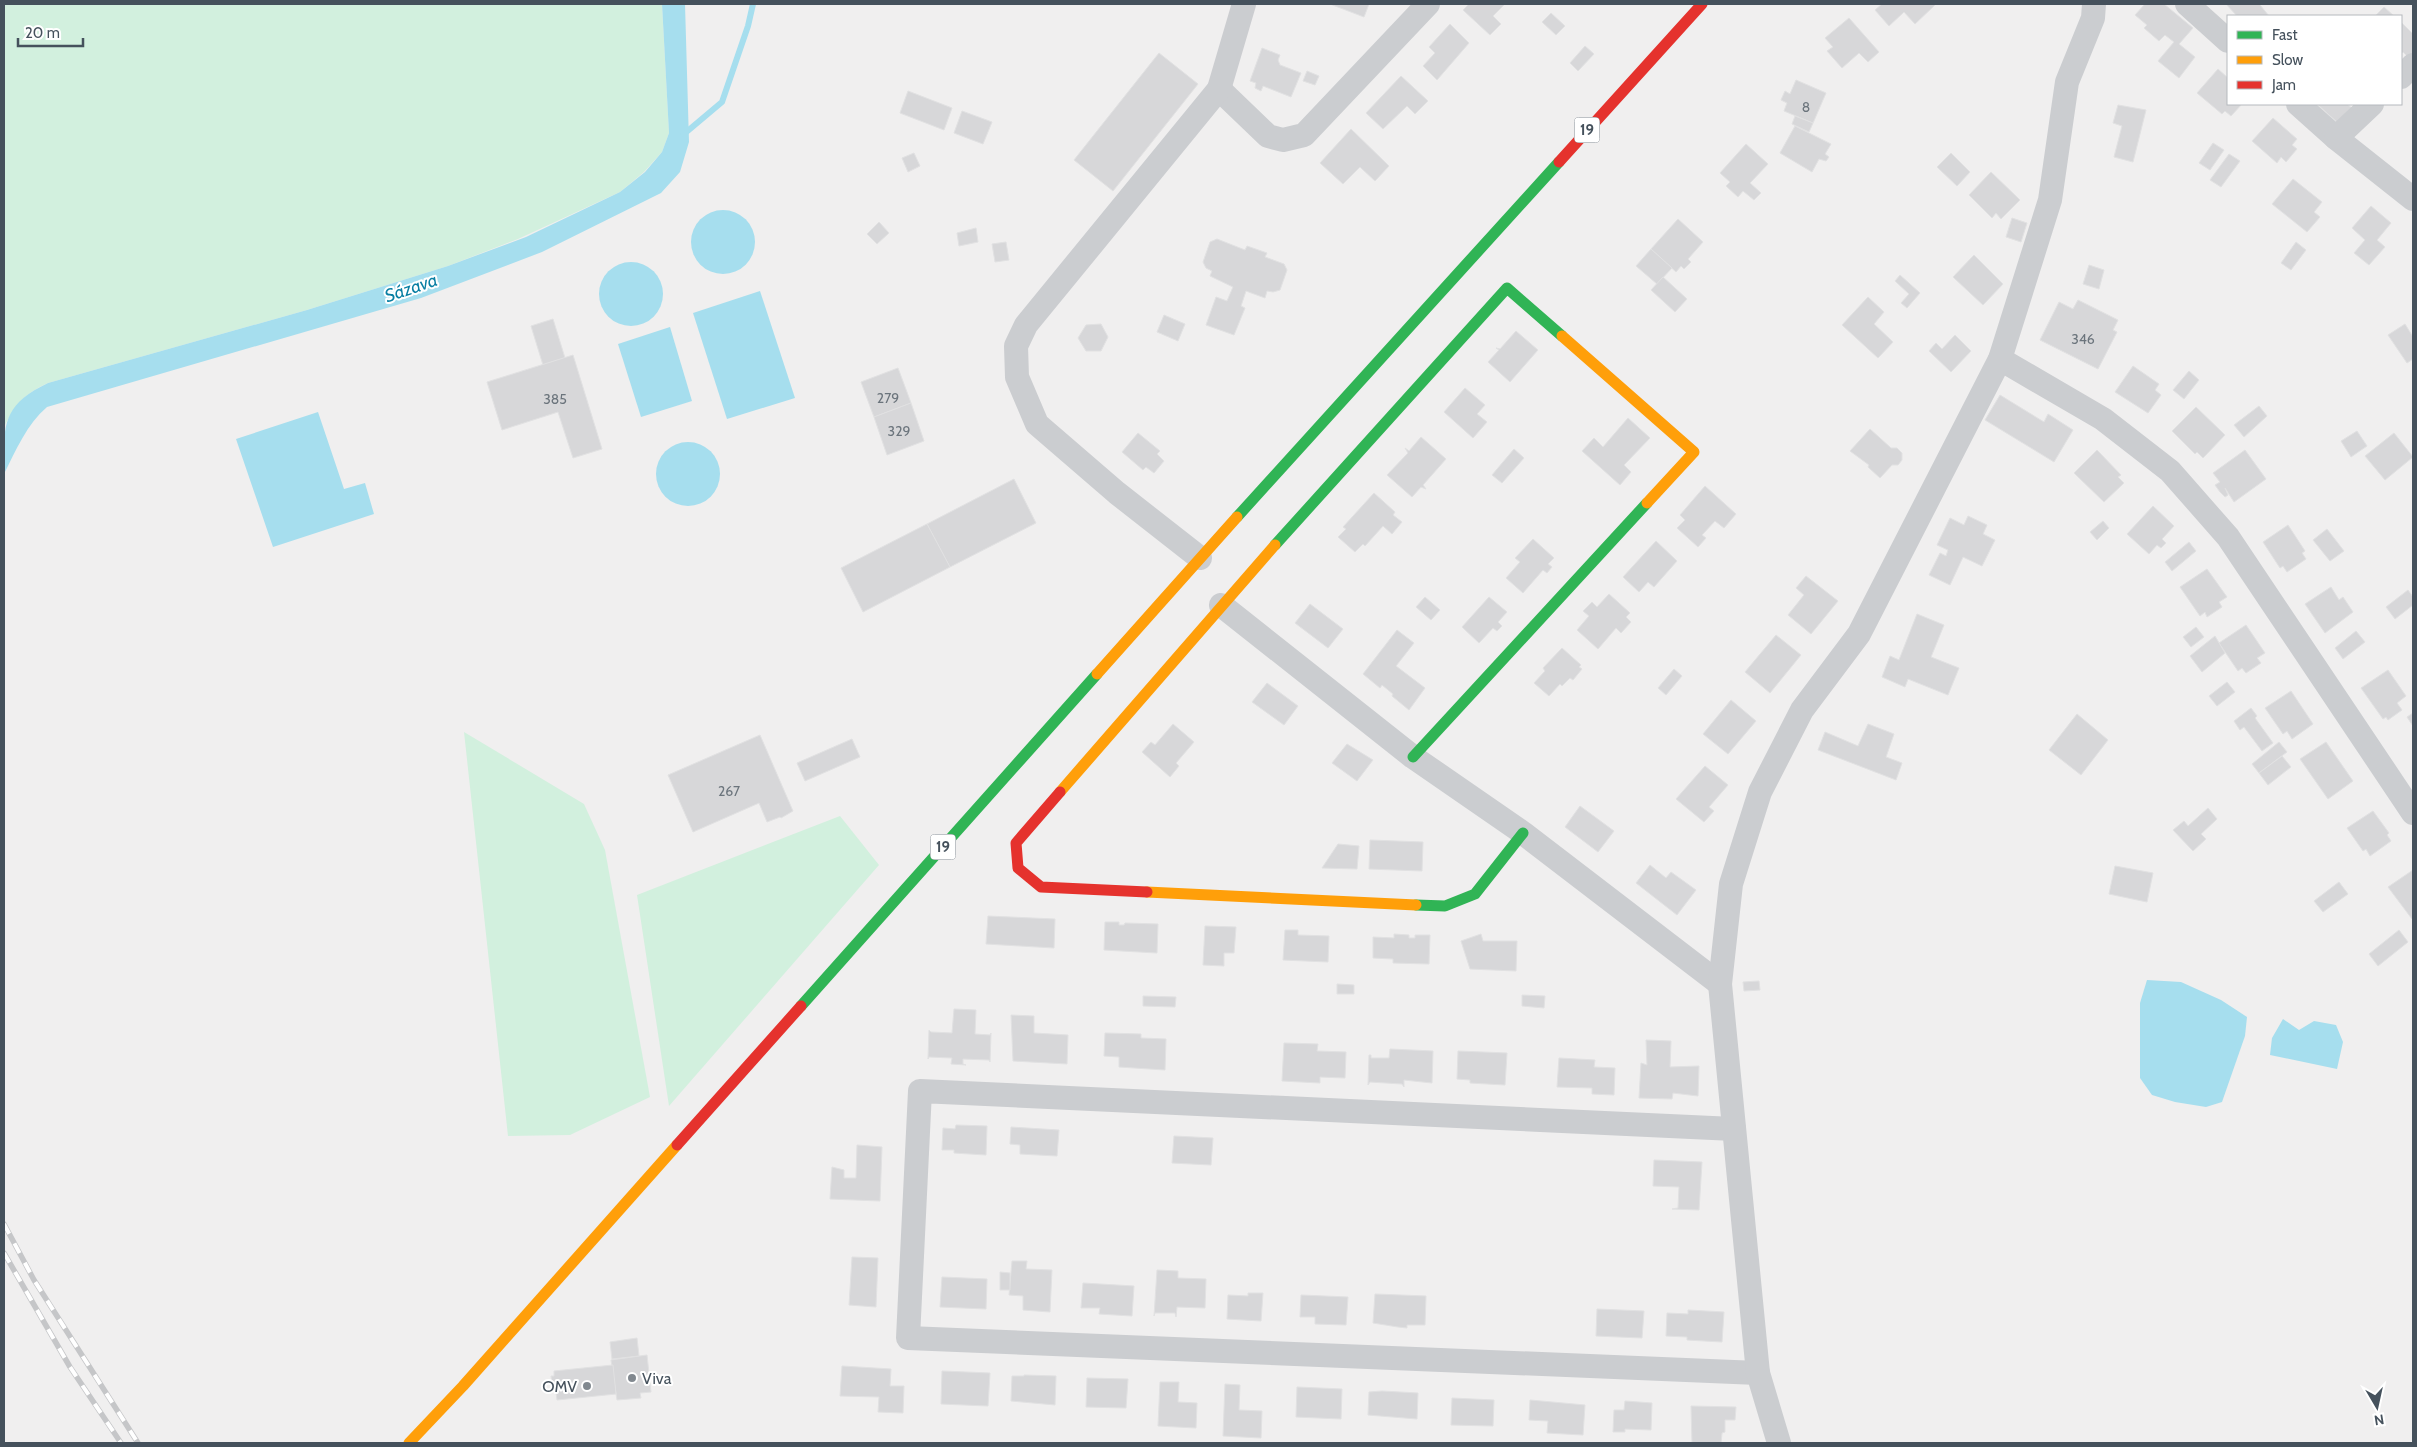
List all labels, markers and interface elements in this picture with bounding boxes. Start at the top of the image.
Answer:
scale bar [18,15,82,47]
legend [2227,15,2402,105]
text: 20 m [25,24,60,42]
text: Fast [2272,26,2297,44]
text: Slow [2272,51,2303,69]
text: Jam [2271,76,2296,94]
house number: 8 [1802,98,1810,116]
road number: 19 [1574,118,1600,142]
water label: Sázava [382,269,440,307]
house number: 346 [2071,330,2095,348]
house number: 279 [877,389,899,407]
house number: 385 [543,390,567,408]
house number: 329 [888,422,910,440]
house number: 267 [718,782,740,800]
road number: 19 [930,834,956,860]
place label: Viva [642,1369,672,1388]
marker: Viva [626,1372,638,1384]
place label: OMV [542,1377,577,1396]
marker: OMV [581,1380,593,1392]
north arrow [2352,1382,2402,1432]
text: N [2373,1410,2385,1430]

